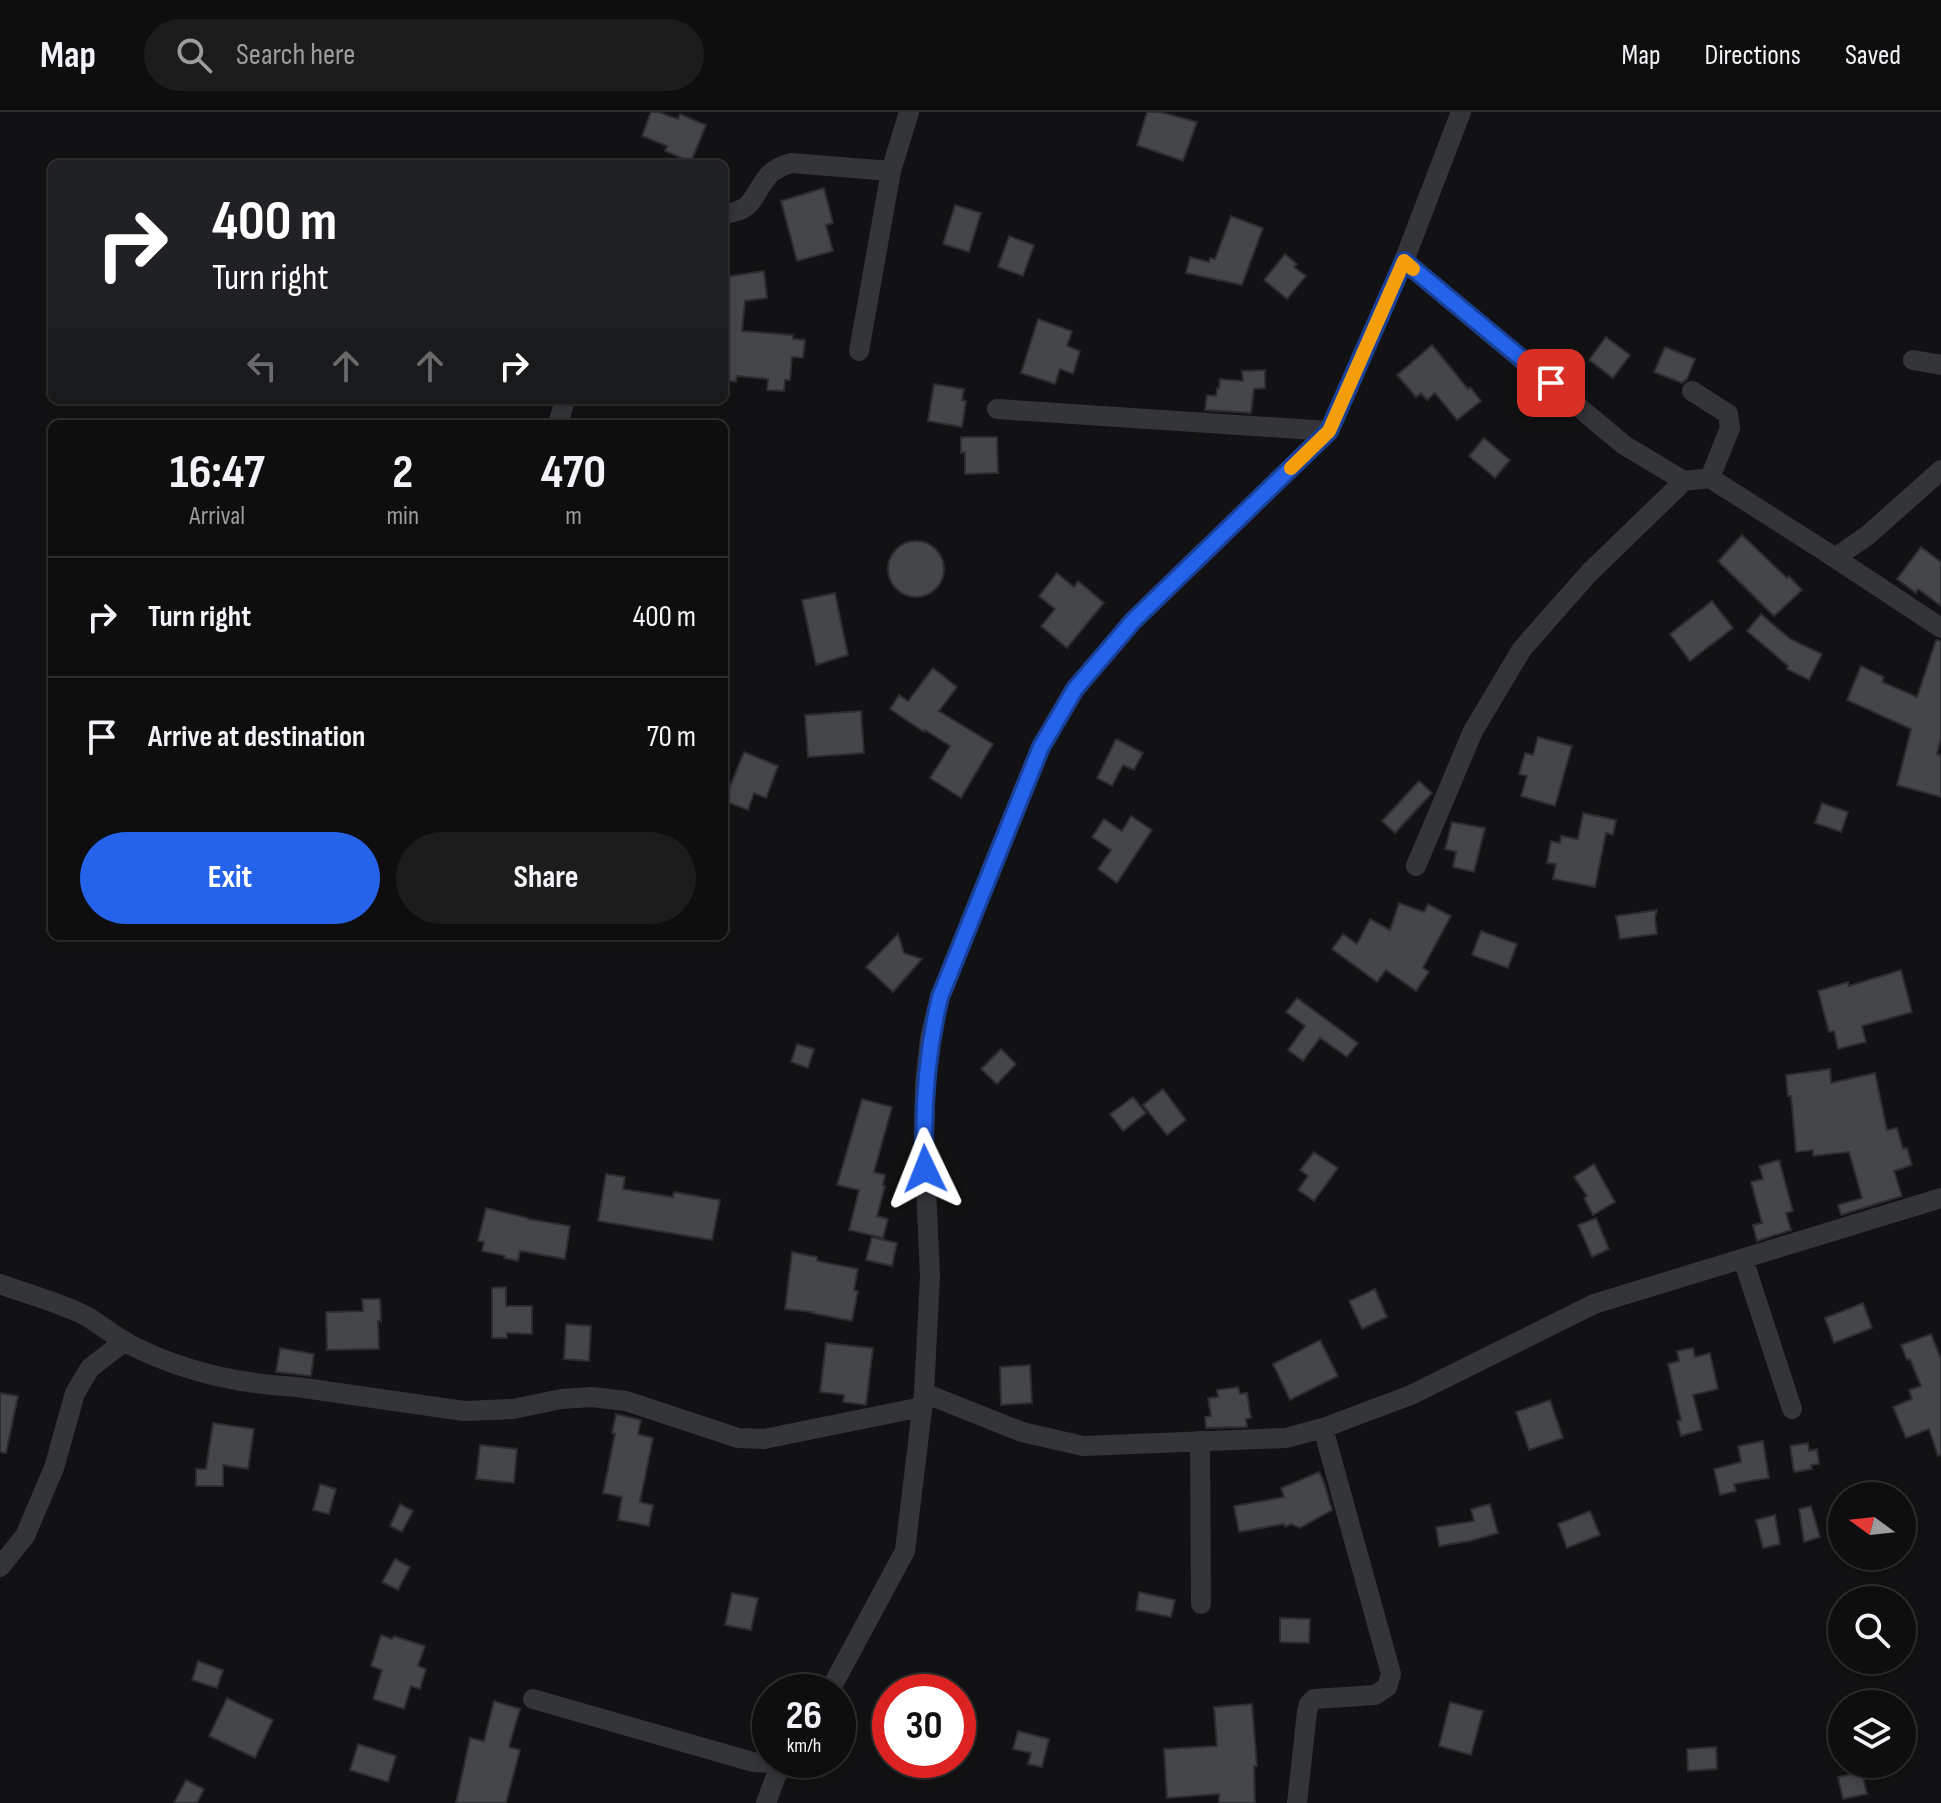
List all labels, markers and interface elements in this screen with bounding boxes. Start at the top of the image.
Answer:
search box [144,19,704,91]
text: Map [40,33,96,78]
icon: search [172,33,216,77]
text: Search here [236,37,355,73]
text: Map [1622,39,1661,72]
text: Directions [1705,39,1801,72]
text: Saved [1845,39,1901,72]
text: 400 m [212,189,337,256]
icon: right [80,192,184,296]
text: Turn right [212,257,329,300]
icon: left [240,344,284,388]
icon: ahead [324,344,368,388]
icon: ahead [408,344,452,388]
icon: right [492,344,536,388]
pin [1517,349,1585,417]
icon: arrive [1529,361,1573,405]
text: 16:47 [170,444,265,501]
text: 2 [392,444,413,501]
text: 470 [541,444,606,501]
text: Arrival [189,501,245,532]
text: min [386,501,419,532]
text: m [565,501,582,532]
icon: right [80,595,124,639]
text: Turn right [148,599,251,635]
text: 400 m [633,599,696,635]
icon: arrive [80,715,124,759]
text: Arrive at destination [148,719,365,755]
text: 70 m [647,719,696,755]
button: Exit [80,832,380,924]
button: Share [396,832,696,924]
position arrow [883,1127,967,1211]
north arrow [1828,1482,1916,1570]
map controls [1828,1482,1916,1778]
button: search [1828,1586,1916,1674]
speed limit sign: 30 [872,1674,976,1778]
button: layers [1828,1690,1916,1778]
text: 26 [786,1692,822,1740]
text: km/h [787,1734,821,1758]

